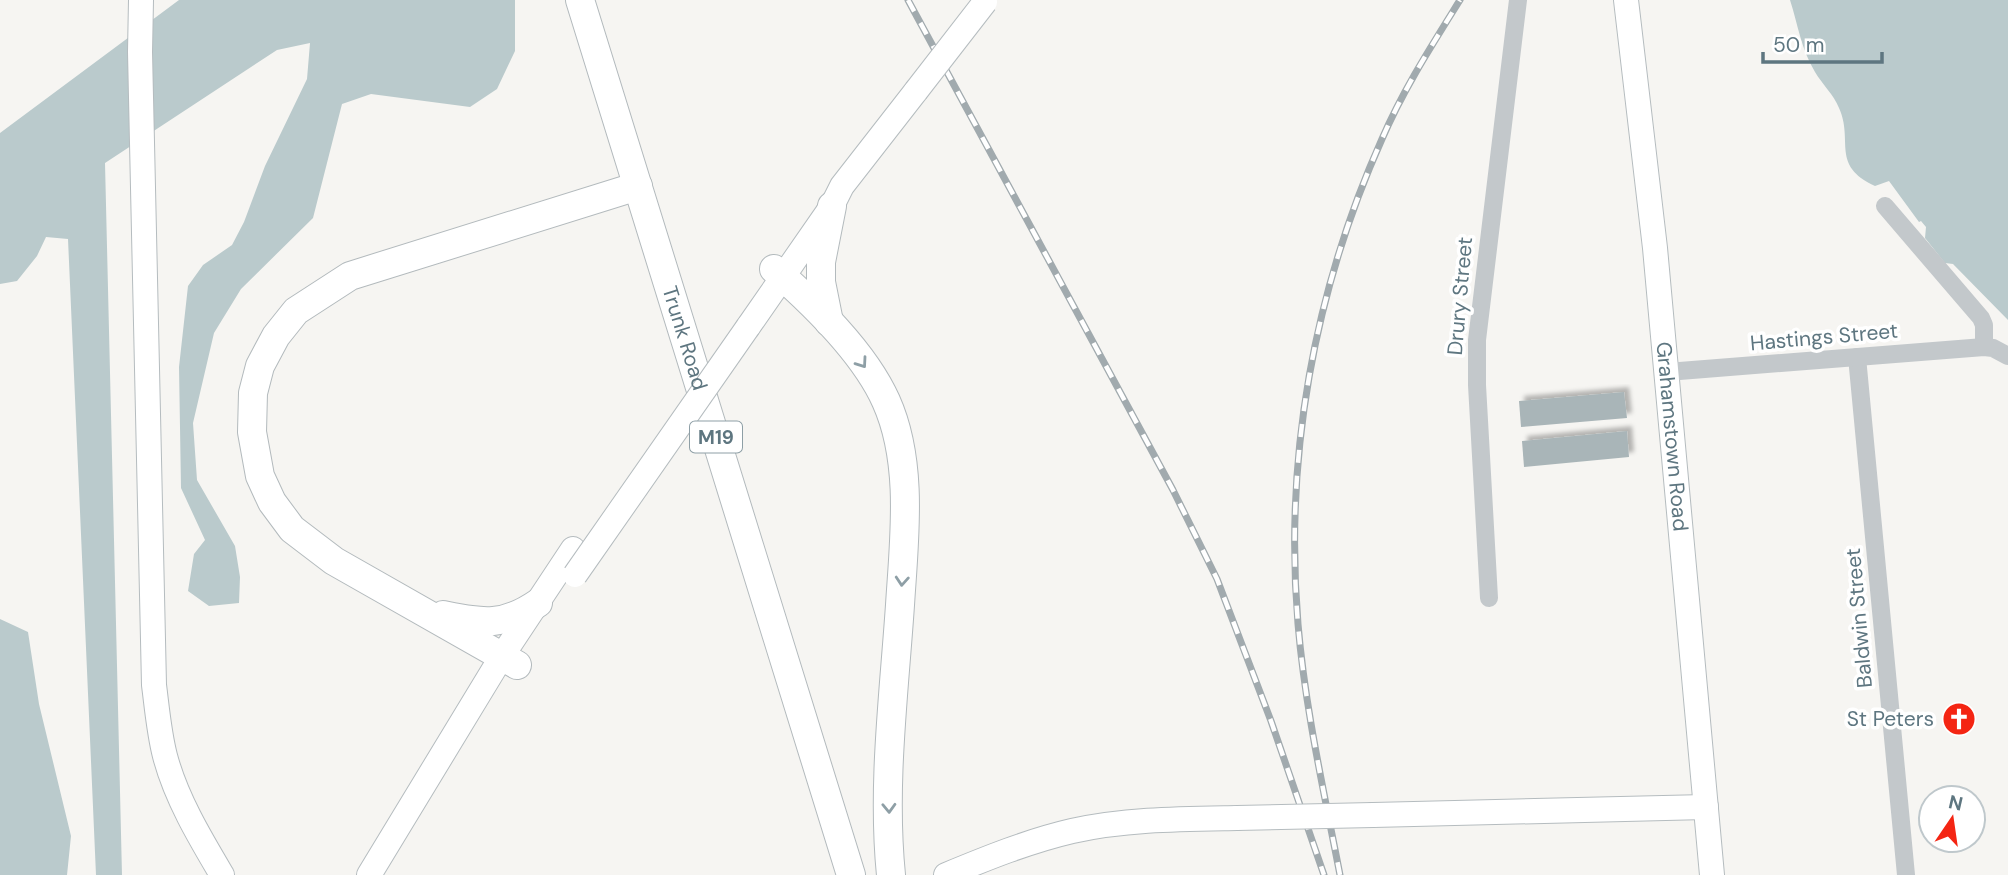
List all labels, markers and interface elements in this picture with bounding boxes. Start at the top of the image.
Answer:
scale bar [1763,21,1882,65]
text: 50 m [1773,31,1824,59]
street label: Drury Street [1441,236,1479,356]
street label: Trunk Road [655,283,714,394]
street label: Hastings Street [1749,317,1899,357]
street label: Grahamstown Road [1650,341,1695,532]
one-way arrow [854,355,866,368]
road number: M19 [690,422,742,452]
street label: Baldwin Street [1839,547,1879,689]
one-way arrow [894,576,909,587]
church icon: St Peters [1940,700,1978,738]
place label: St Peters [1847,705,1934,733]
north arrow [1917,784,1987,854]
text: N [1946,789,1965,817]
one-way arrow [881,803,897,814]

